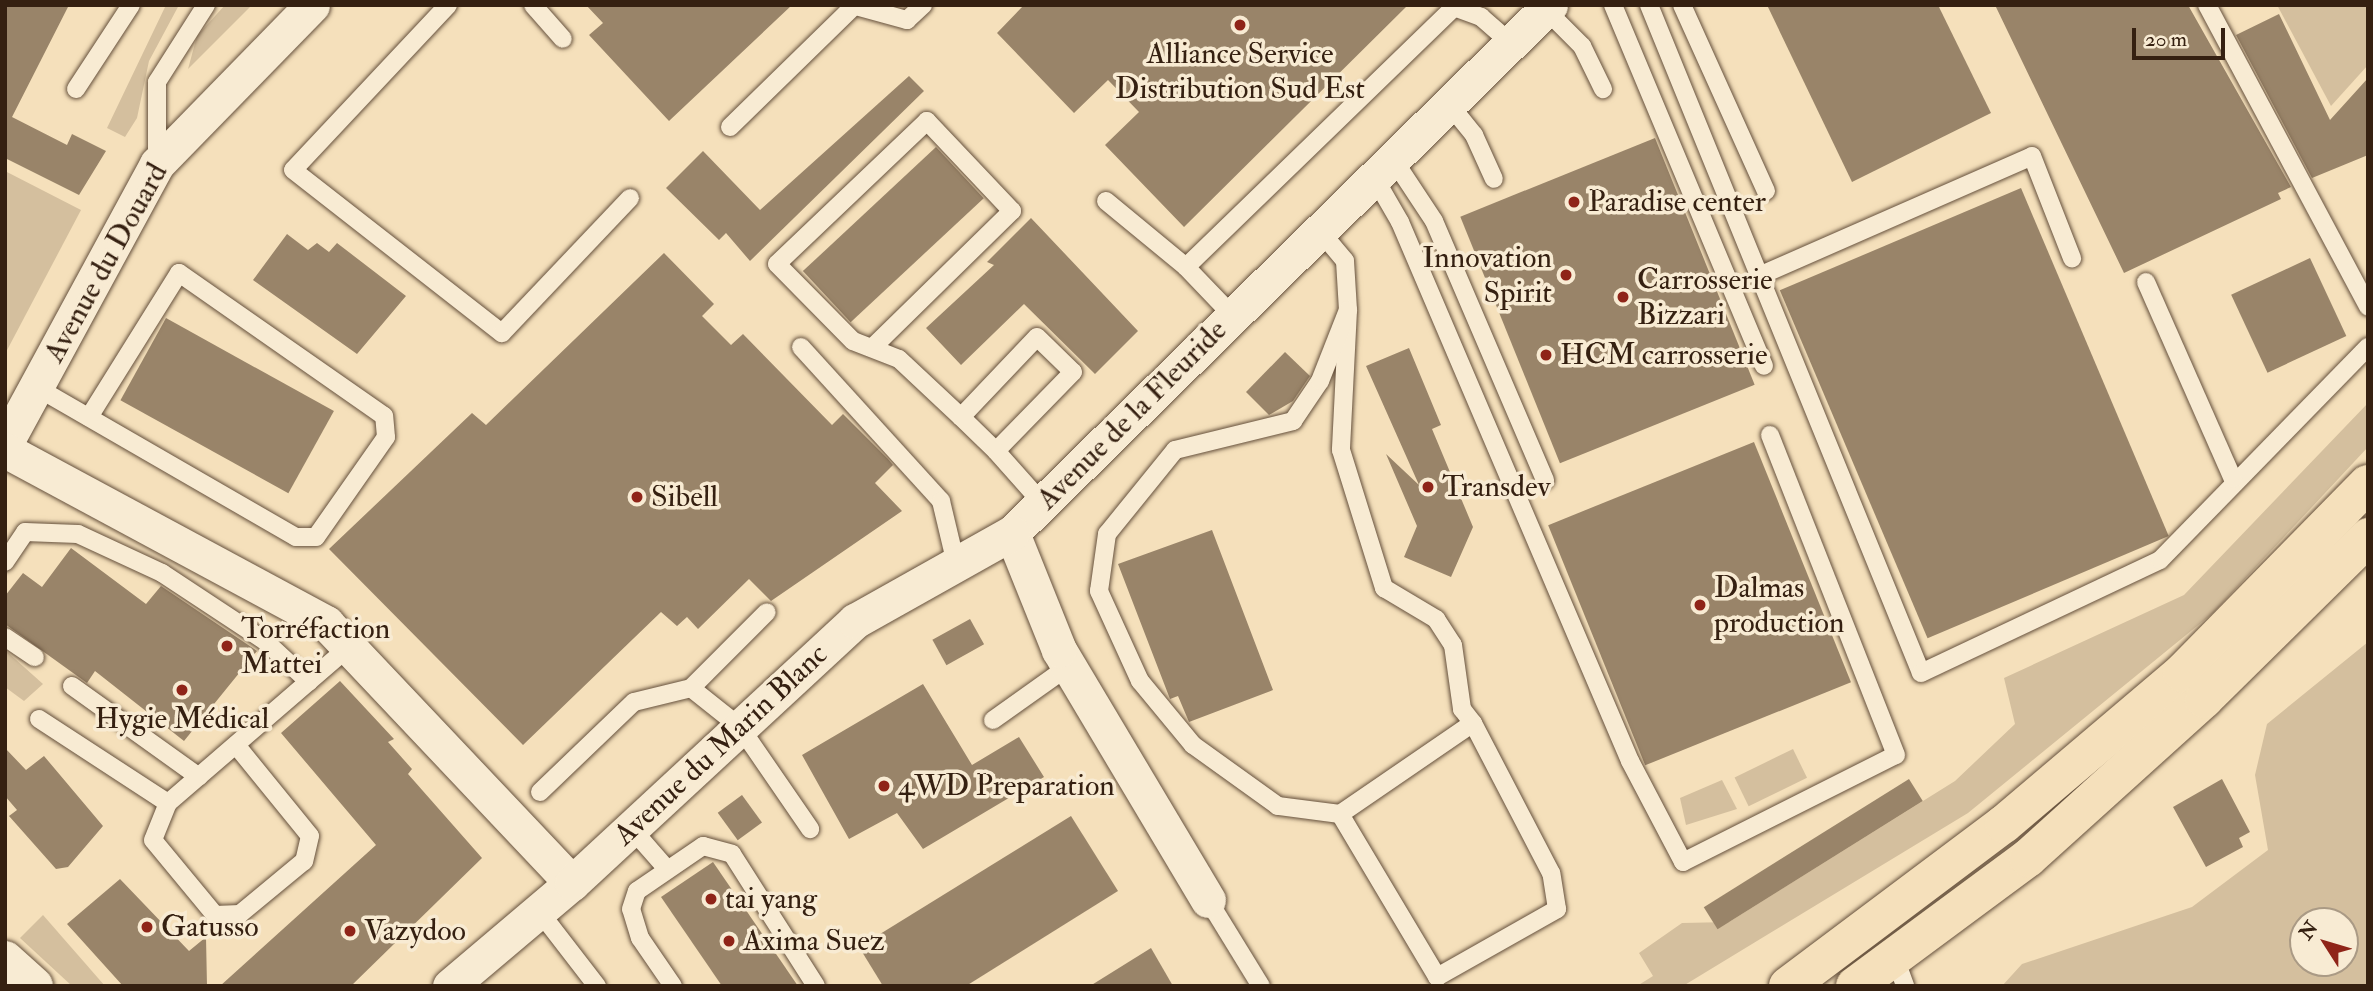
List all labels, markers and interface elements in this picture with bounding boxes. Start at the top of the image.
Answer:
scale bar [2135,14,2228,58]
marker: Alliance Service Distribution Sud Est [1232,17,1248,33]
text: 20 m [2145,26,2187,53]
place label: Alliance Service Distribution Sud Est [1115,36,1365,106]
street label: Avenue du Douard [36,157,176,369]
place label: Paradise center [1588,184,1766,220]
marker: Paradise center [1566,194,1582,210]
place label: Innovation Spirit [1422,240,1552,310]
place label: Carrosserie Bizzari [1637,262,1773,332]
marker: Innovation Spirit [1558,267,1574,283]
marker: Carrosserie Bizzari [1615,289,1631,305]
street label: Avenue de la Fleuride [1030,313,1234,517]
place label: HCM carrosserie [1560,337,1768,373]
marker: HCM carrosserie [1538,347,1554,363]
place label: Transdev [1442,469,1551,505]
place label: Sibell [651,479,718,515]
marker: Transdev [1420,479,1436,495]
marker: Sibell [629,489,645,505]
place label: Dalmas production [1714,570,1844,640]
marker: Dalmas production [1692,597,1708,613]
place label: Torréfaction Mattei [241,611,390,682]
street label: Avenue du Marin Blanc [607,637,835,853]
marker: Torréfaction Mattei [219,638,235,654]
marker: Hygie Médical [174,682,190,698]
place label: Hygie Médical [95,701,269,737]
place label: 4WD Preparation [898,768,1115,804]
marker: 4WD Preparation [876,778,892,794]
place label: tai yang [725,881,817,917]
marker: tai yang [703,891,719,907]
north arrow [2289,907,2359,977]
place label: Gatusso [161,909,259,945]
place label: Vazydoo [364,913,466,949]
text: N [2294,917,2324,945]
marker: Gatusso [139,919,155,935]
marker: Vazydoo [342,923,358,939]
place label: Axima Suez [743,923,884,959]
marker: Axima Suez [721,933,737,949]

